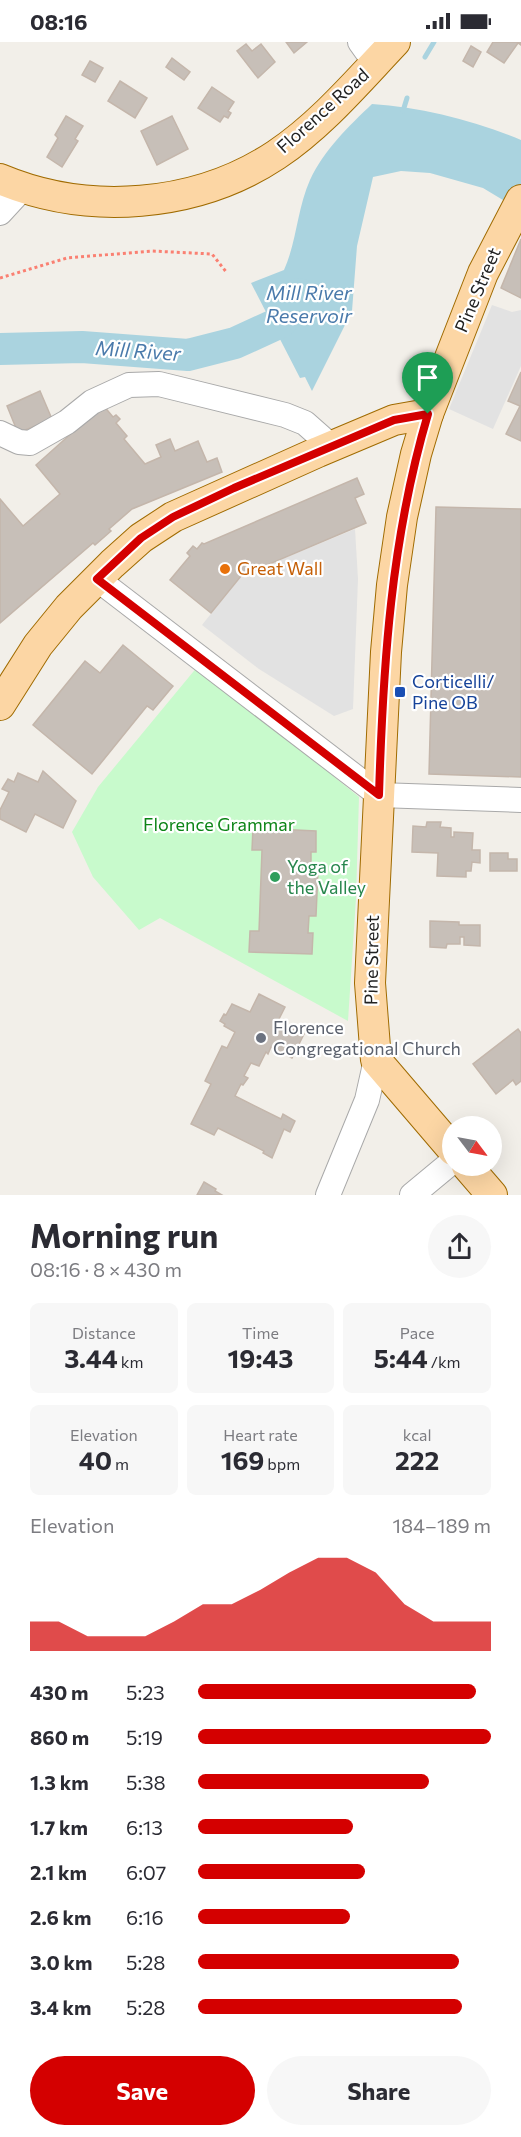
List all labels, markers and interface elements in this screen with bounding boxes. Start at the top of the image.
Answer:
text: 08:16 [30,8,88,35]
street label: Florence Road [272,63,373,157]
street label: Pine Street [449,244,505,335]
water label: Mill River Reservoir [266,280,353,327]
water label: Mill River [95,335,183,365]
pin [402,352,453,414]
icon: arrive [411,361,444,394]
place label: Great Wall [237,557,323,579]
marker: Great Wall [218,562,232,576]
place label: Corticelli/ Pine OB [412,670,494,713]
marker: Corticelli/ Pine OB [393,685,407,699]
park label: Florence Grammar [143,813,295,835]
place label: Yoga of the Valley [287,855,366,898]
marker: Yoga of the Valley [268,870,282,884]
street label: Pine Street [359,915,383,1005]
place label: Florence Congregational Church [273,1016,461,1059]
marker: Florence Congregational Church [254,1031,268,1045]
north arrow [442,1116,502,1176]
map controls [442,1116,502,1176]
text: Morning run [30,1214,218,1255]
button: share [428,1215,491,1278]
text: 08:16 · 8 × 430 m [30,1257,182,1281]
text: Distance [72,1323,136,1342]
text: Time [242,1323,279,1342]
text: Pace [400,1323,435,1342]
text: 3.44 [64,1342,118,1373]
text: 19:43 [228,1342,293,1373]
text: 5:44 [374,1342,428,1373]
text: km [118,1352,143,1371]
text: /km [428,1352,461,1371]
text: Elevation [70,1425,138,1444]
text: Heart rate [223,1425,298,1444]
text: kcal [403,1425,431,1444]
text: 40 [79,1444,112,1475]
text: 169 [221,1444,264,1475]
text: 222 [395,1444,439,1475]
text: m [112,1454,129,1473]
text: bpm [264,1454,300,1473]
text: Elevation [30,1513,115,1537]
text: 184–189 m [392,1513,491,1537]
text: 430 m [30,1680,88,1704]
text: 5:23 [126,1680,165,1704]
text: 860 m [30,1725,89,1749]
text: 5:19 [126,1725,163,1749]
text: 1.3 km [30,1770,89,1794]
text: 5:38 [126,1770,166,1794]
text: 1.7 km [30,1815,88,1839]
text: 6:13 [126,1815,163,1839]
text: 2.1 km [30,1860,87,1884]
text: 6:07 [126,1860,166,1884]
text: 2.6 km [30,1905,91,1929]
text: 6:16 [126,1905,164,1929]
text: 3.0 km [30,1950,92,1974]
text: 5:28 [126,1950,165,1974]
text: 3.4 km [30,1995,92,2019]
text: 5:28 [126,1995,165,2019]
button: Save [30,2056,255,2125]
button: Share [267,2056,491,2125]

